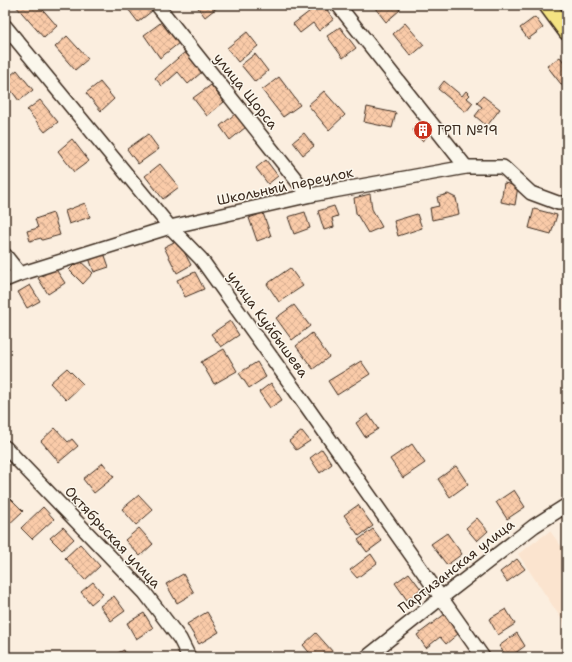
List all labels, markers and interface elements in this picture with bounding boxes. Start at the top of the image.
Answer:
street label: улица Щорса [210,49,282,133]
building icon: ГРП №19 [412,119,434,141]
place label: ГРП №19 [437,121,498,139]
street label: Школьный переулок [215,163,355,209]
street label: улица Куйбышева [223,267,313,381]
street label: Октябрьская улица [61,482,165,592]
street label: Партизанская улица [394,515,518,617]

